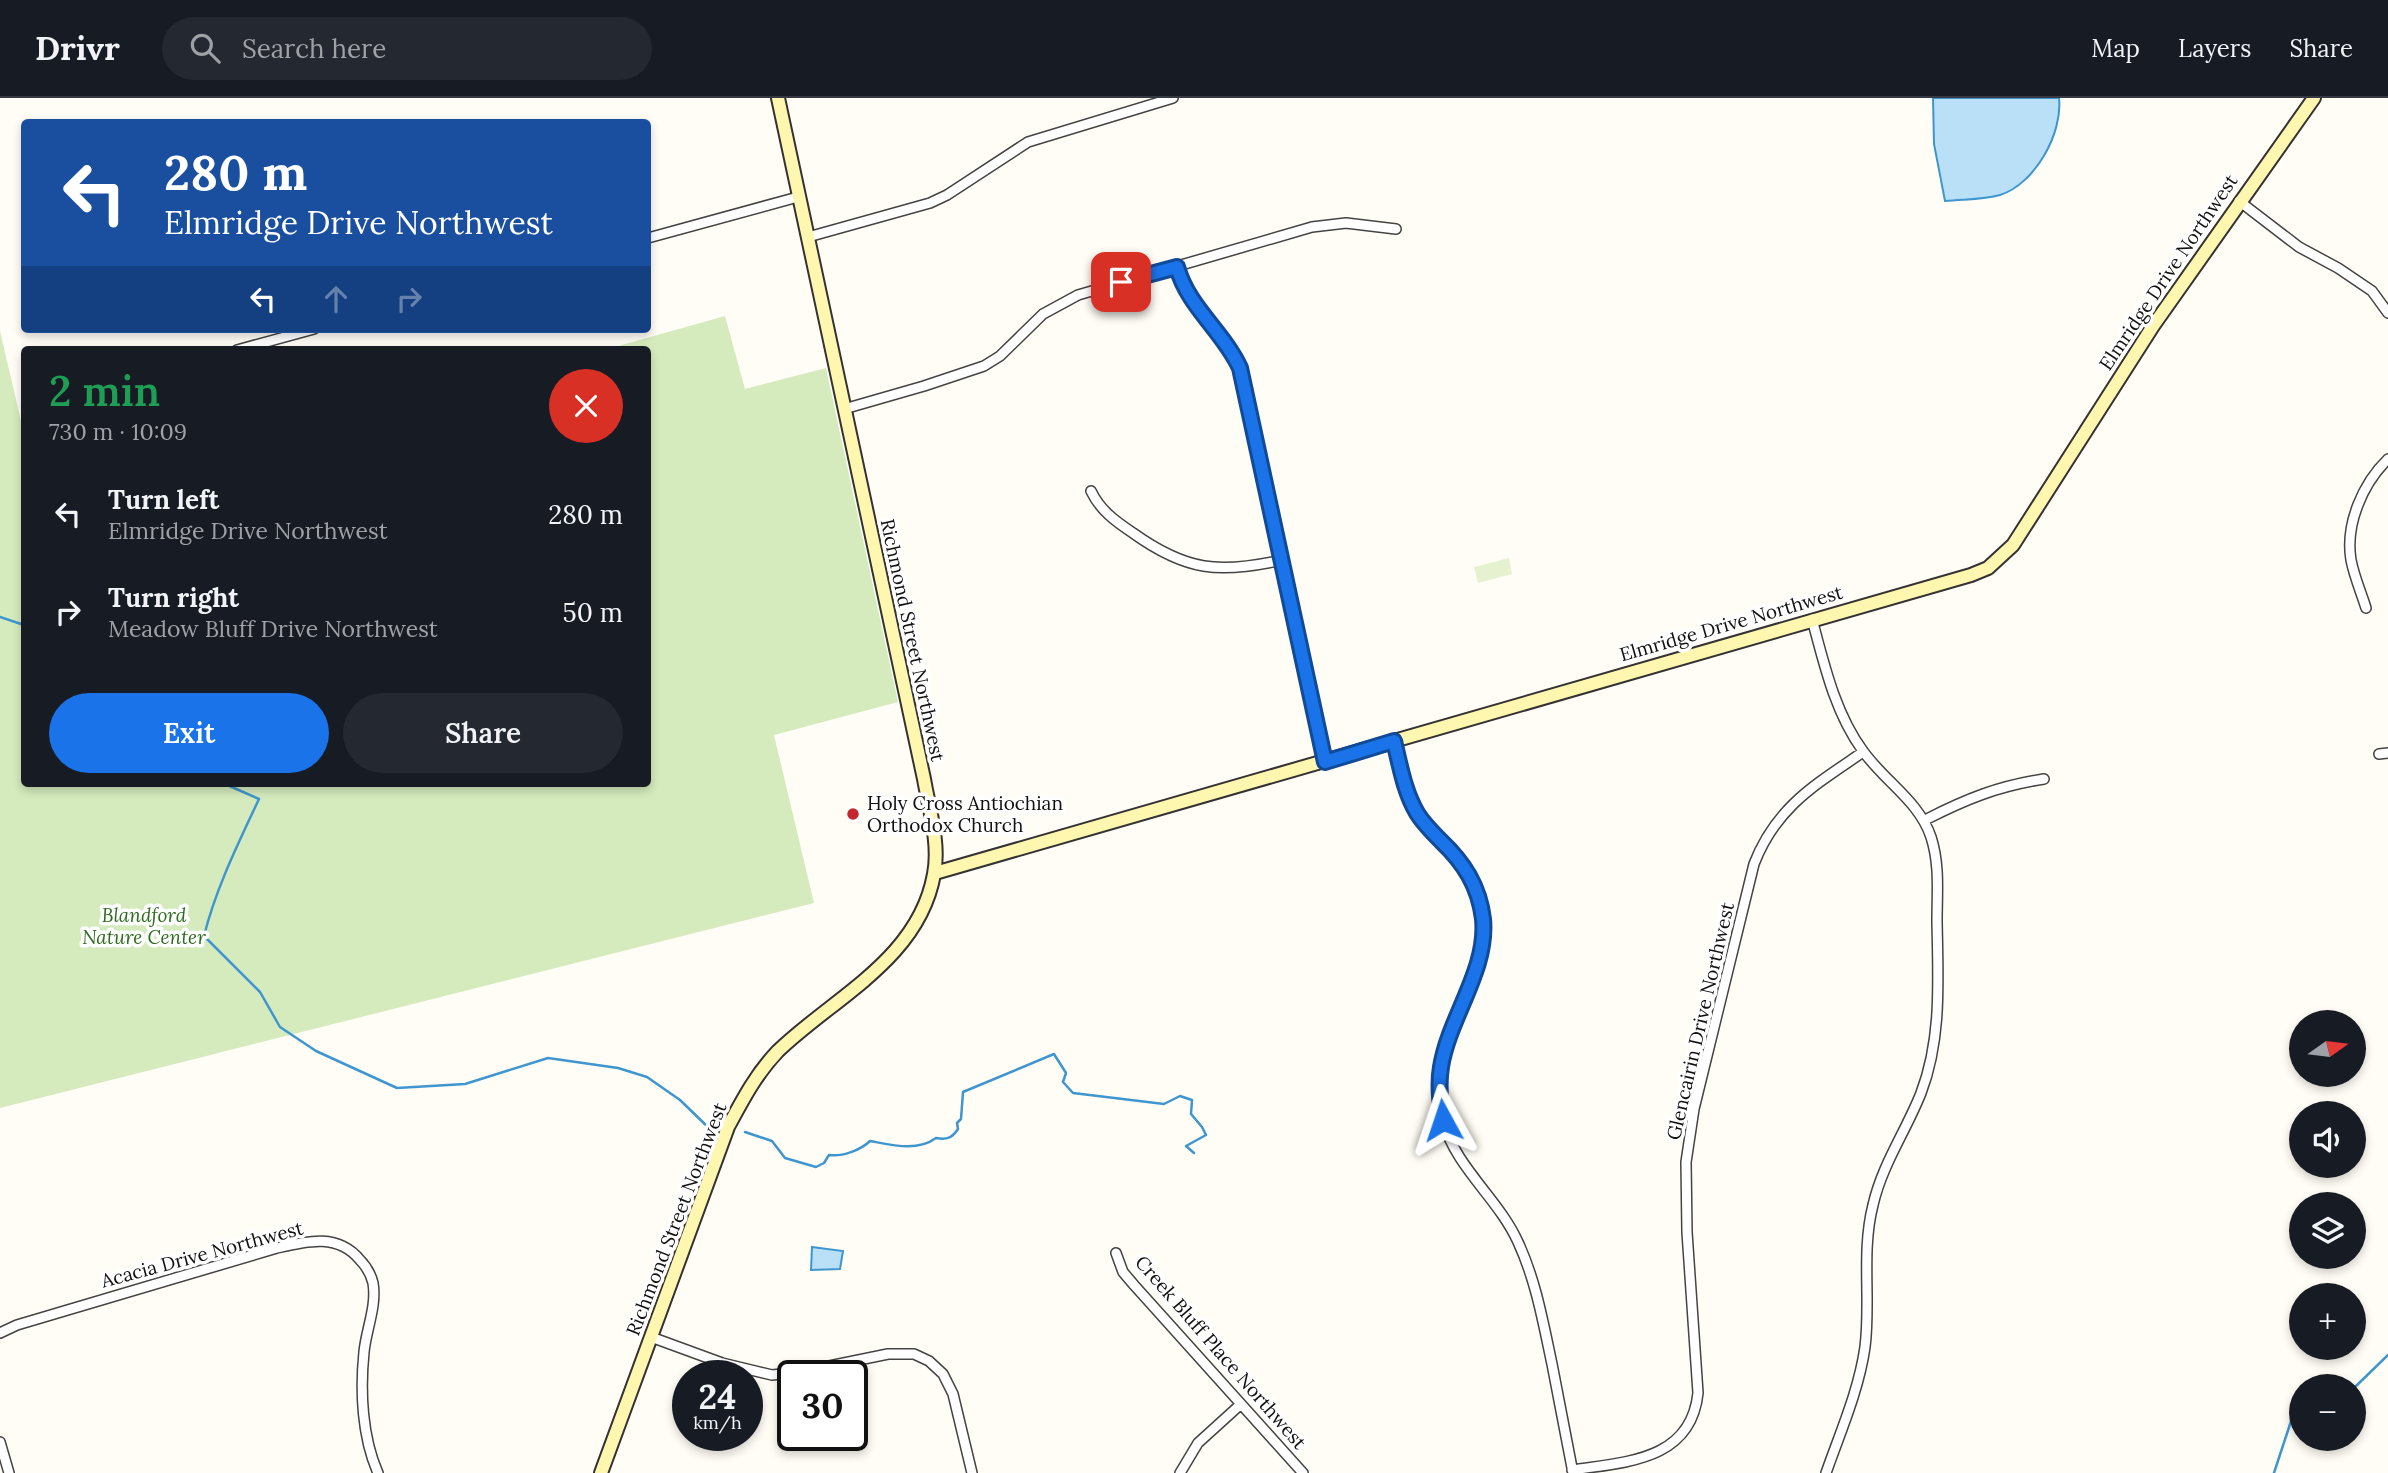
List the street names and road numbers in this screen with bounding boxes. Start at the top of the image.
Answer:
street label: Elmridge Drive Northwest [2093,169,2243,374]
street label: Richmond Street Northwest [876,516,951,764]
street label: Elmridge Drive Northwest [1617,579,1846,666]
street label: Glencairin Drive Northwest [1661,899,1739,1142]
street label: Richmond Street Northwest [620,1099,732,1339]
street label: Acacia Drive Northwest [97,1215,306,1293]
street label: Creek Bluff Place Northwest [1130,1250,1312,1454]

